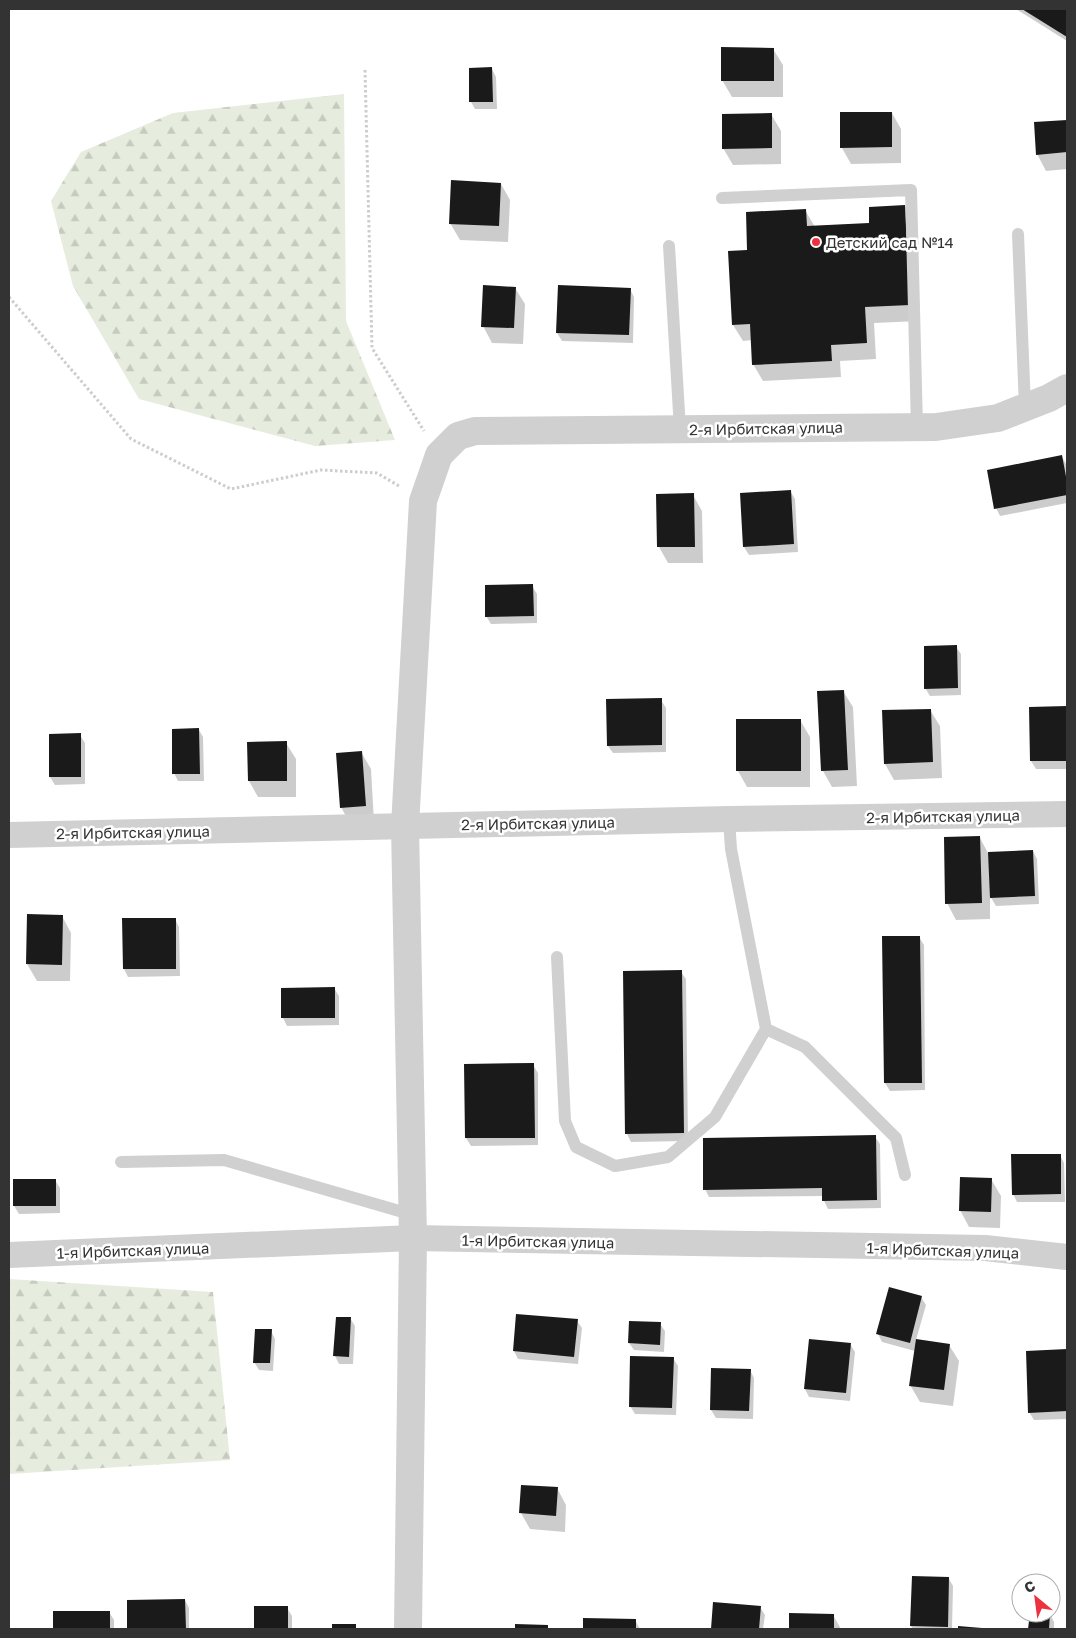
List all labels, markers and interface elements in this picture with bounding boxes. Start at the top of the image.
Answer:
place label: Детский сад №14 [826,233,954,251]
marker: Детский сад №14 [810,236,822,248]
street label: 2-я Ирбитская улица [689,418,843,438]
street label: 2-я Ирбитская улица [866,806,1020,826]
street label: 2-я Ирбитская улица [461,813,615,833]
street label: 2-я Ирбитская улица [56,822,210,842]
street label: 1-я Ирбитская улица [462,1231,614,1251]
street label: 1-я Ирбитская улица [56,1238,210,1262]
street label: 1-я Ирбитская улица [866,1238,1020,1262]
north arrow [1011,1573,1061,1623]
text: С [1021,1576,1038,1596]

